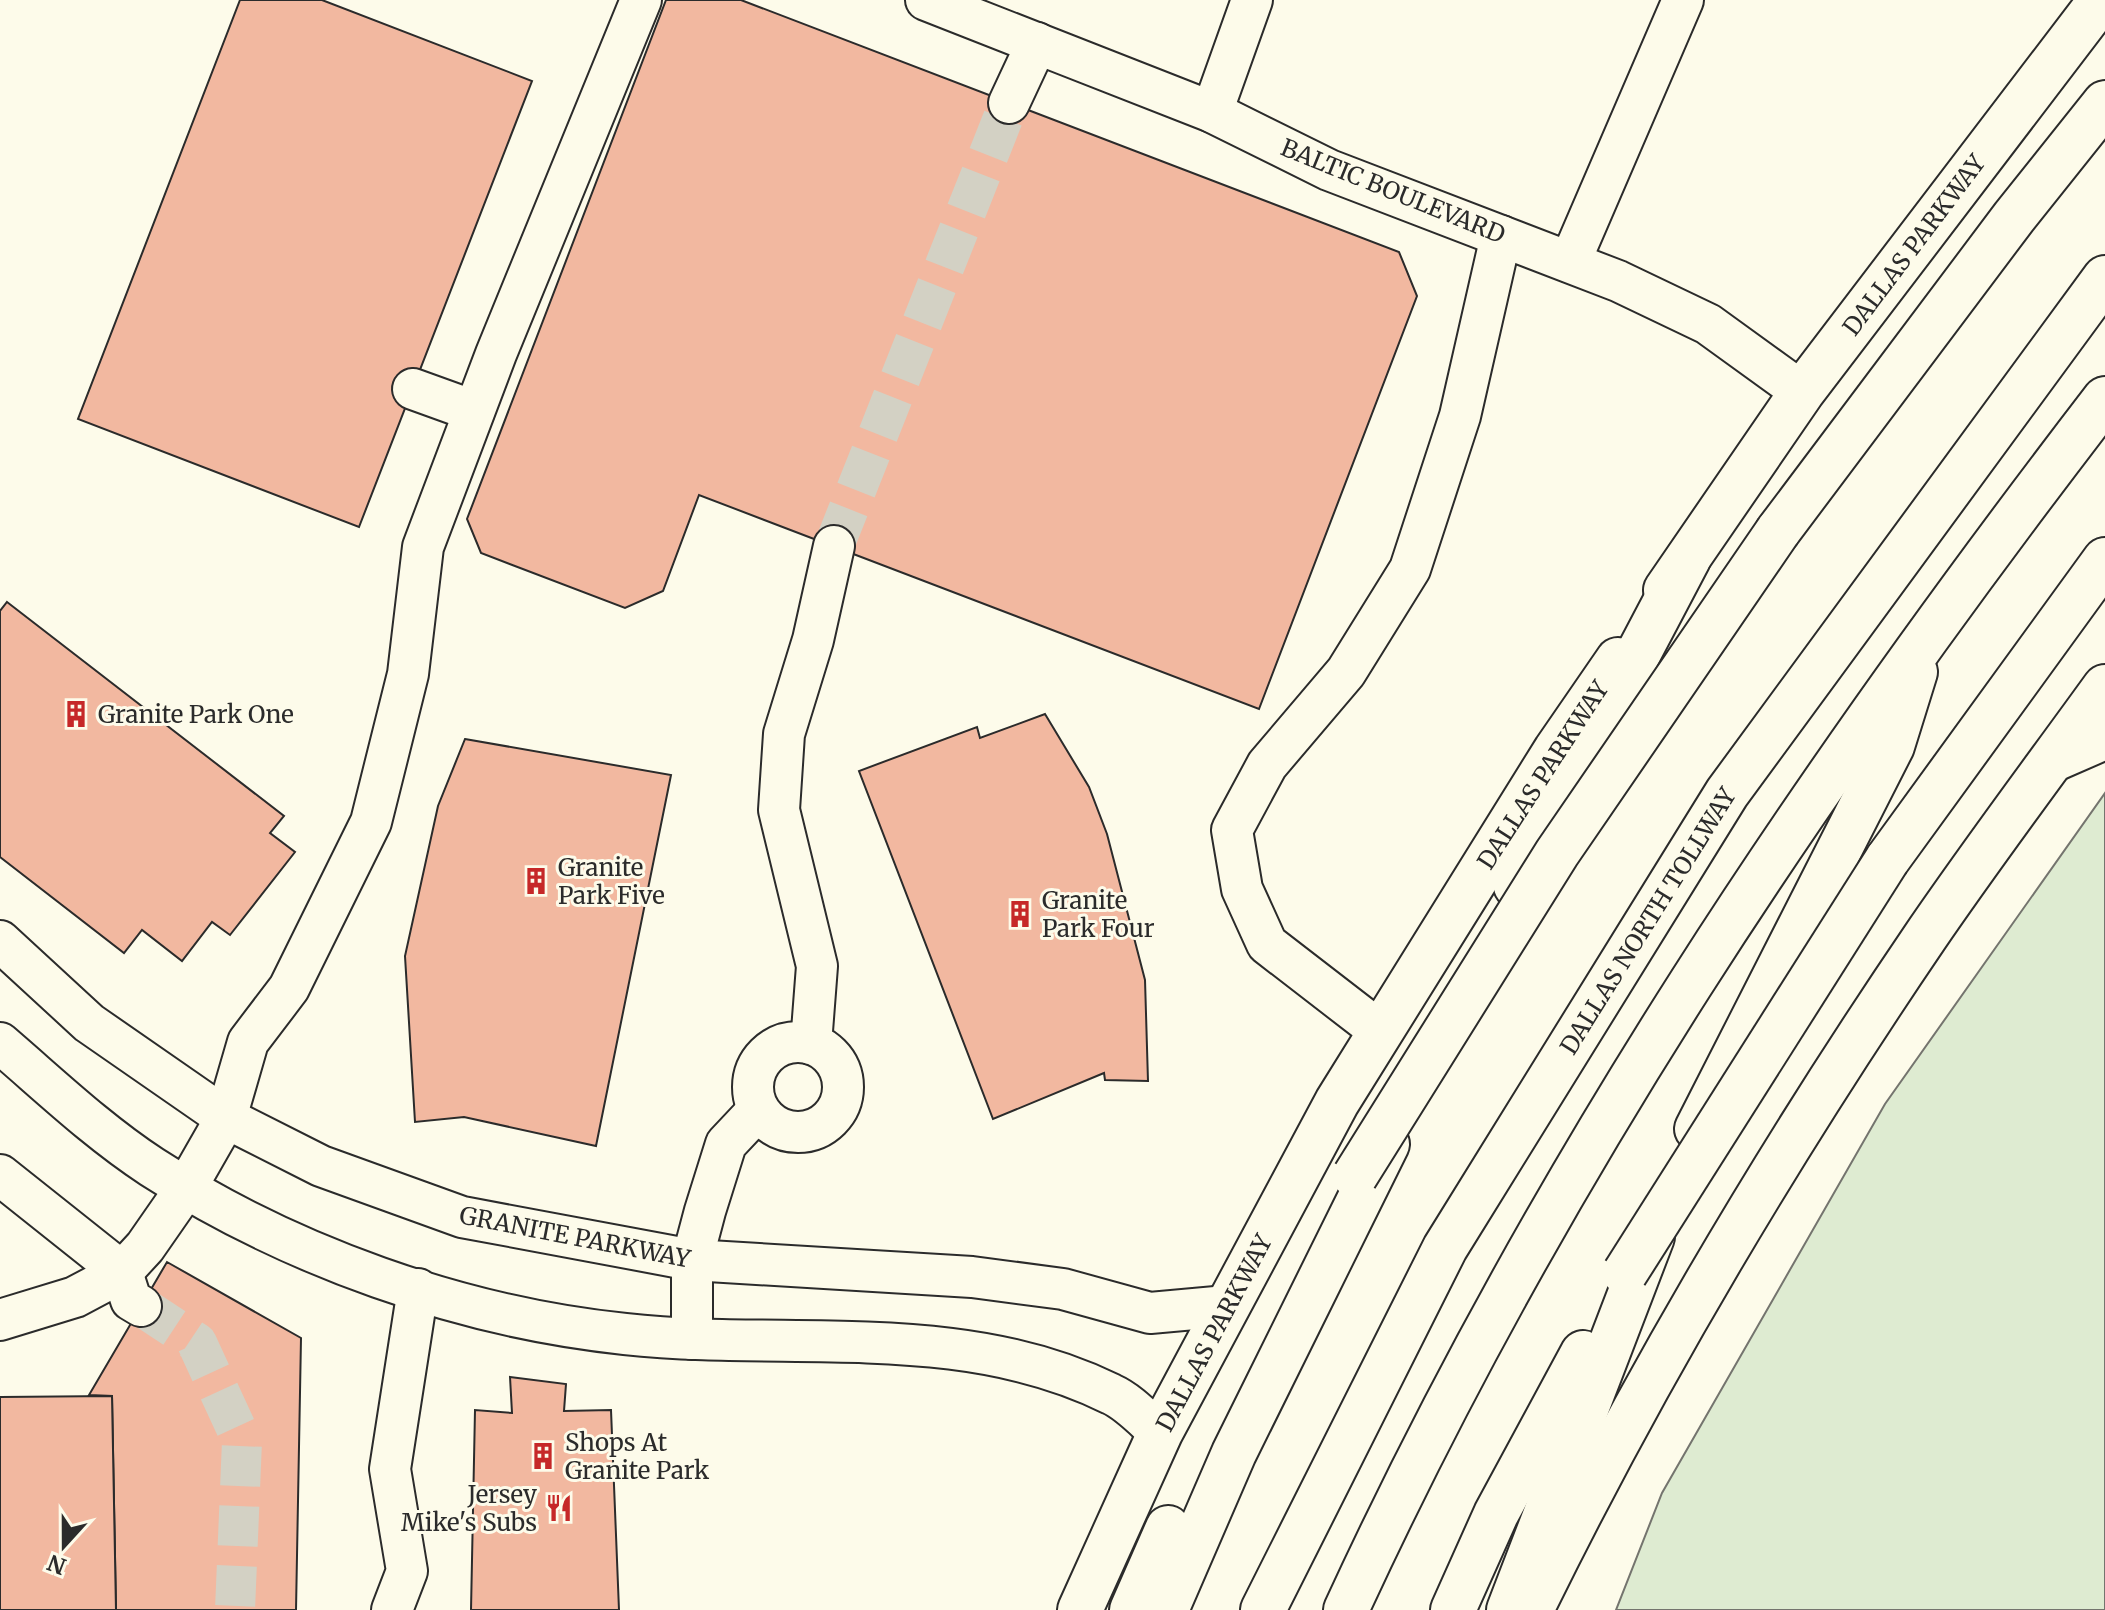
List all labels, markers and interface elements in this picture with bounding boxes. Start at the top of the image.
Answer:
street label: BALTIC BOULEVARD [1276,132,1510,250]
street label: DALLAS PARKWAY [1836,148,1993,342]
street label: DALLAS PARKWAY [1470,674,1616,875]
building icon: Granite Park One [61,699,91,729]
place label: Granite Park One [98,699,294,730]
street label: DALLAS NORTH TOLLWAY [1553,781,1743,1060]
place label: Granite Park Five [558,852,665,911]
building icon: Granite Park Five [521,866,551,896]
place label: Granite Park Four [1042,885,1155,944]
building icon: Granite Park Four [1005,899,1035,929]
street label: GRANITE PARKWAY [457,1199,694,1275]
street label: DALLAS PARKWAY [1149,1229,1279,1437]
place label: Shops At Granite Park [565,1427,710,1486]
building icon: Shops At Granite Park [528,1441,558,1471]
place label: Jersey Mike's Subs [401,1479,537,1538]
restaurant icon: Jersey Mike's Subs [544,1493,574,1523]
north arrow [24,1506,104,1586]
text: N [43,1548,70,1581]

